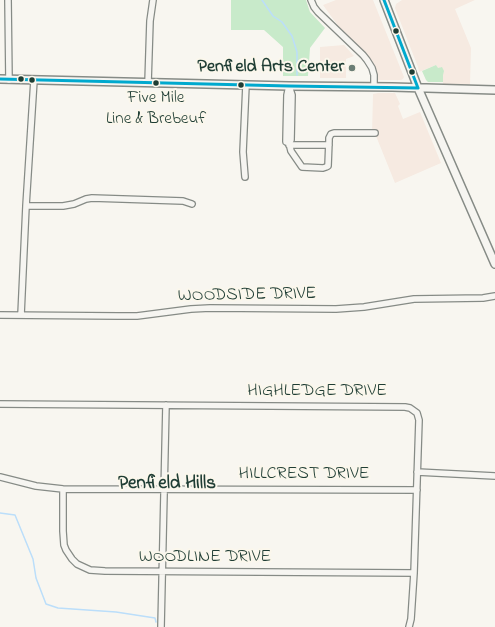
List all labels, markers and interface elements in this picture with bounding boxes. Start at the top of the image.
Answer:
unlabelled marker [391,26,401,36]
place label: Penfield Arts Center [198,57,344,79]
marker: Penfield Arts Center [347,63,357,73]
unlabelled marker [407,67,417,77]
unlabelled marker [16,74,26,84]
unlabelled marker [27,75,37,85]
marker: Five Mile Line & Brebeuf [151,78,161,88]
unlabelled marker [236,80,246,90]
place label: Five Mile Line & Brebeuf [106,89,206,129]
street label: WOODSIDE DRIVE [178,284,316,308]
street label: HIGHLEDGE DRIVE [247,381,387,403]
street label: HILLCREST DRIVE [239,464,369,486]
district label: Penfield Hills [118,474,216,496]
street label: WOODLINE DRIVE [139,547,271,569]

